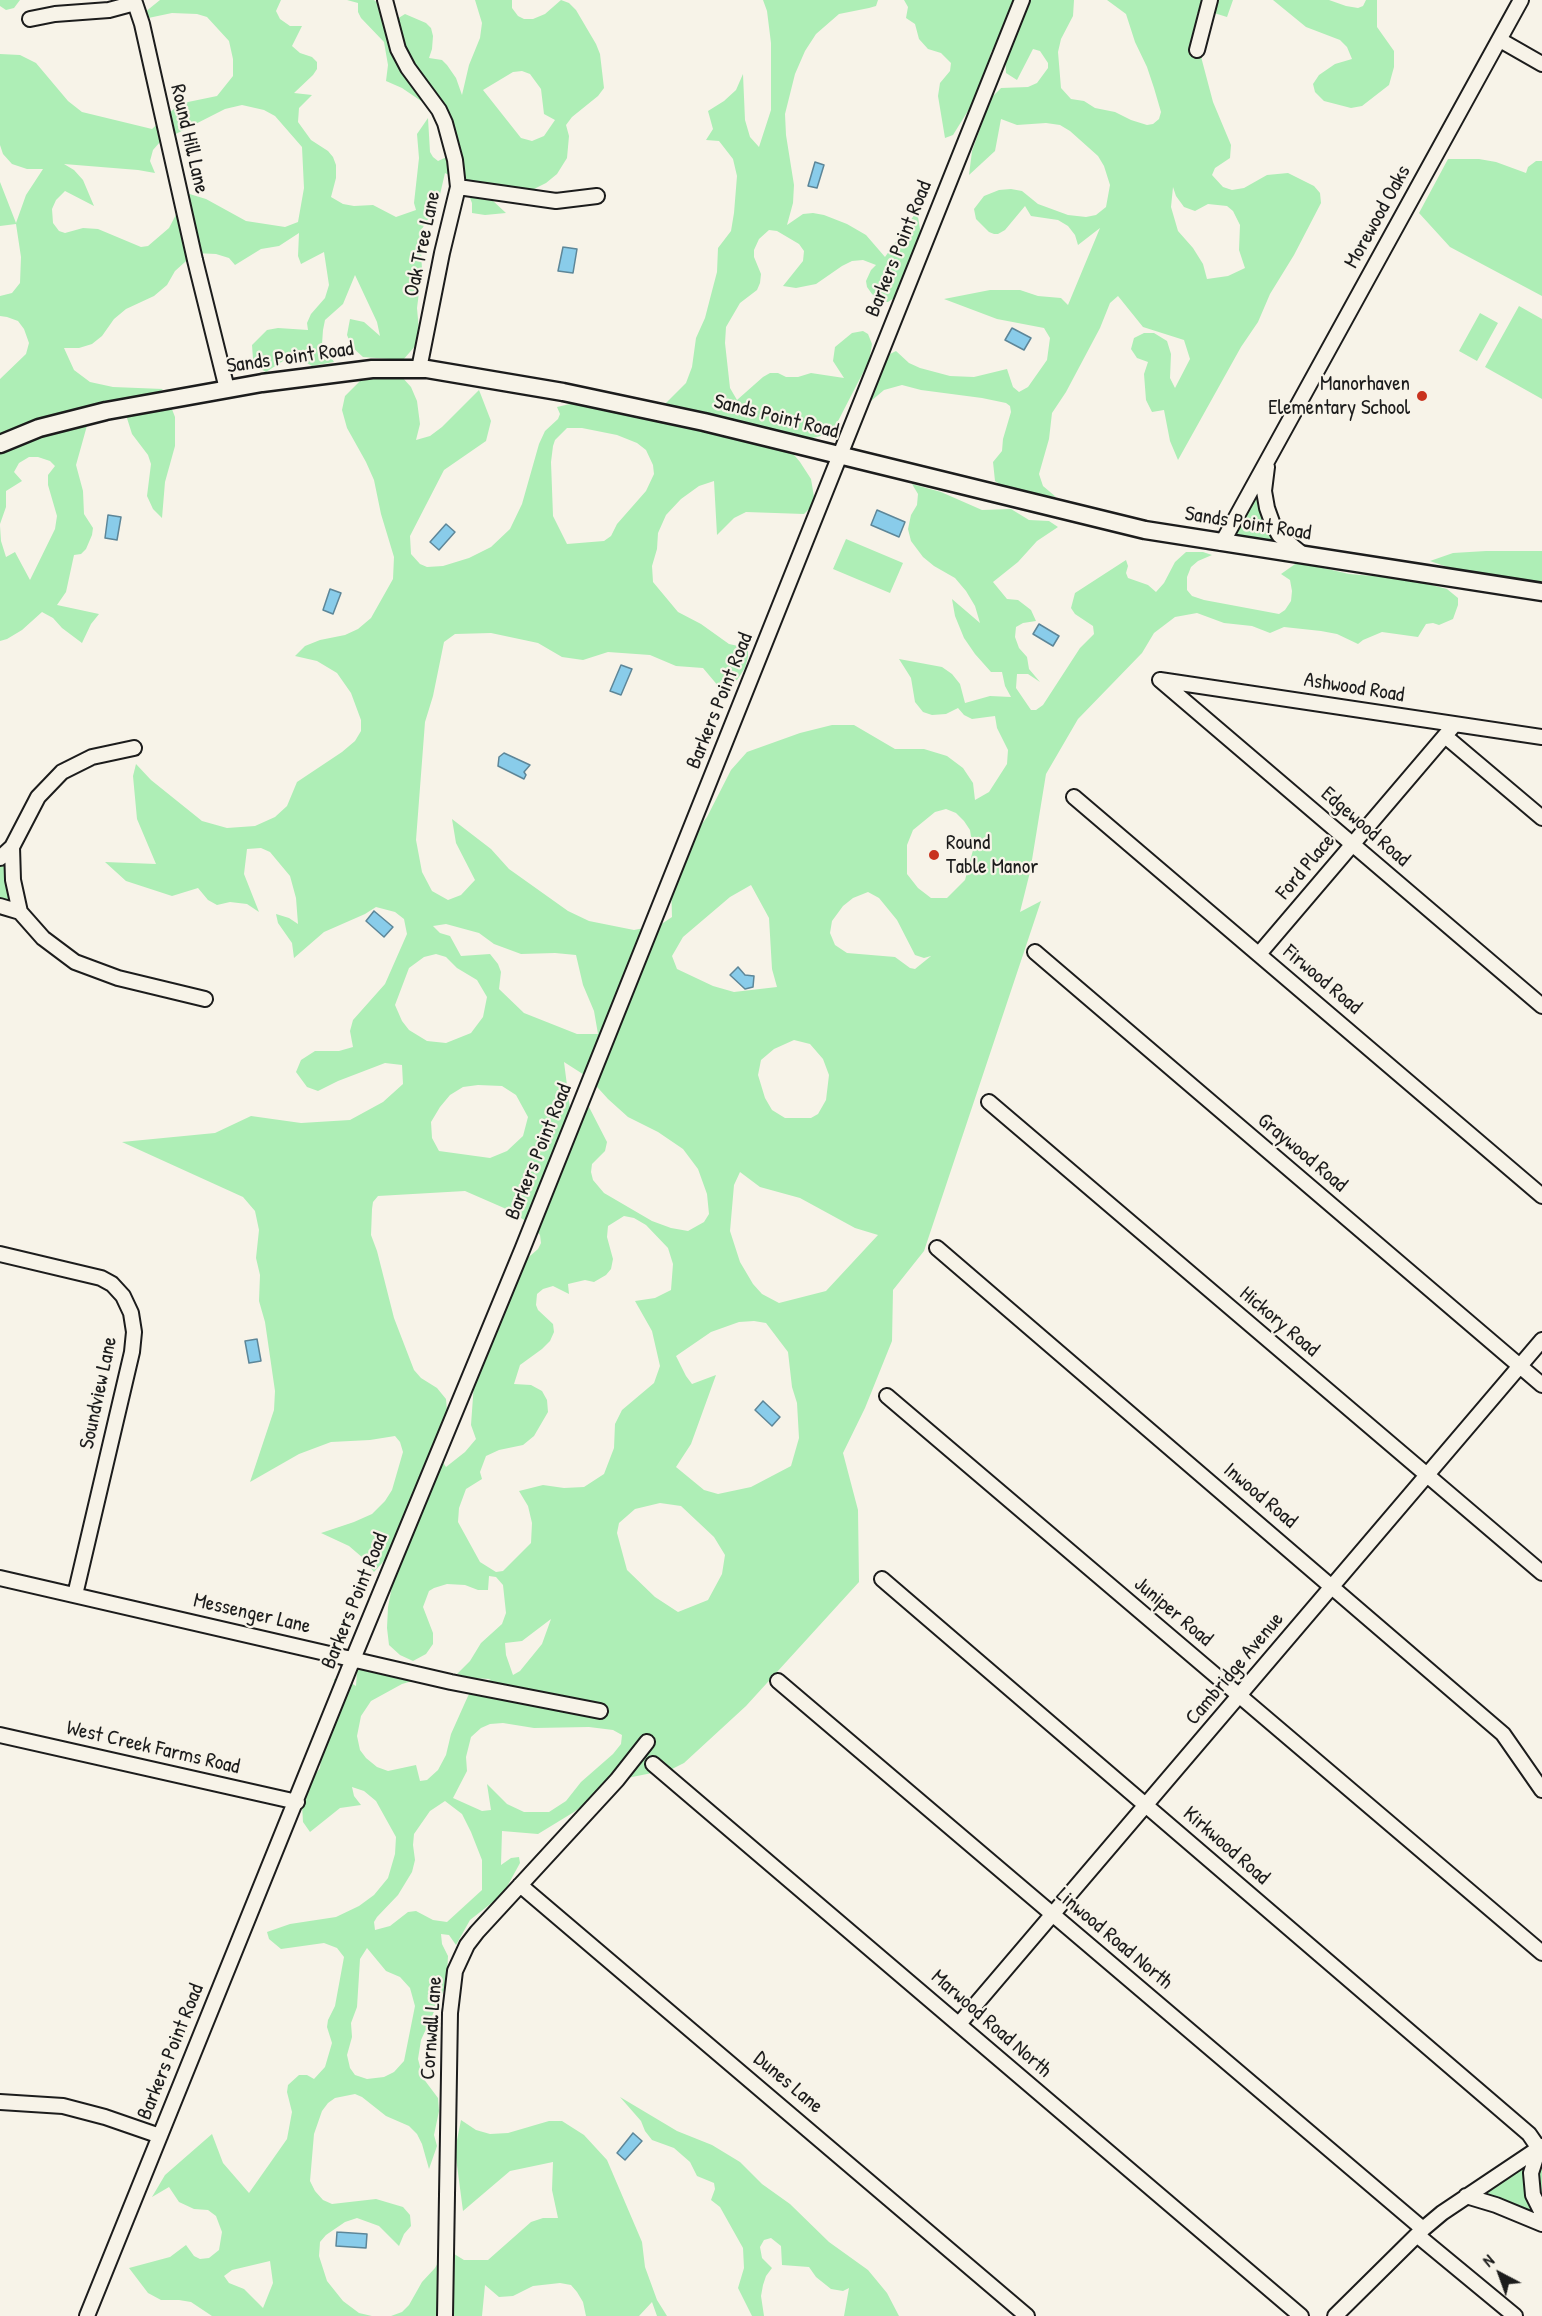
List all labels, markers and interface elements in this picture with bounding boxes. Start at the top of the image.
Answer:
street label: Round Hill Lane [164,82,214,196]
street label: Morewood Oaks [1339,161,1417,273]
street label: Barkers Point Road [860,177,938,321]
street label: Oak Tree Lane [400,189,446,299]
street label: Sands Point Road [225,337,355,379]
place label: Manorhaven Elementary School [1268,371,1410,421]
street label: Sands Point Road [711,389,841,445]
marker: Manorhaven Elementary School [1415,389,1429,403]
street label: Sands Point Road [1183,502,1313,546]
street label: Barkers Point Road [681,629,759,773]
street label: Ashwood Road [1302,668,1406,708]
street label: Edgewood Road [1316,782,1414,872]
street label: Ford Place [1271,829,1341,905]
place label: Round Table Manor [946,830,1038,880]
marker: Round Table Manor [927,848,941,862]
street label: Firwood Road [1278,940,1366,1020]
street label: Barkers Point Road [500,1080,578,1224]
street label: Graywood Road [1252,1108,1352,1198]
street label: Hickory Road [1234,1281,1324,1363]
street label: Soundview Lane [75,1335,123,1451]
street label: Inwood Road [1218,1458,1302,1534]
street label: Barkers Point Road [316,1529,394,1673]
street label: Juniper Road [1128,1572,1218,1652]
street label: Messenger Lane [191,1588,313,1640]
street label: Cambridge Avenue [1181,1607,1289,1731]
street label: West Creek Farms Road [64,1716,242,1780]
street label: Kirkwood Road [1178,1802,1274,1890]
street label: Linwood Road North [1050,1883,1178,1995]
street label: Marwood Road North [926,1965,1056,2083]
street label: Cornwall Lane [416,1976,448,2080]
street label: Barkers Point Road [132,1980,210,2124]
street label: Dunes Lane [748,2047,828,2119]
north arrow [1470,2244,1530,2304]
text: N [1478,2249,1499,2272]

